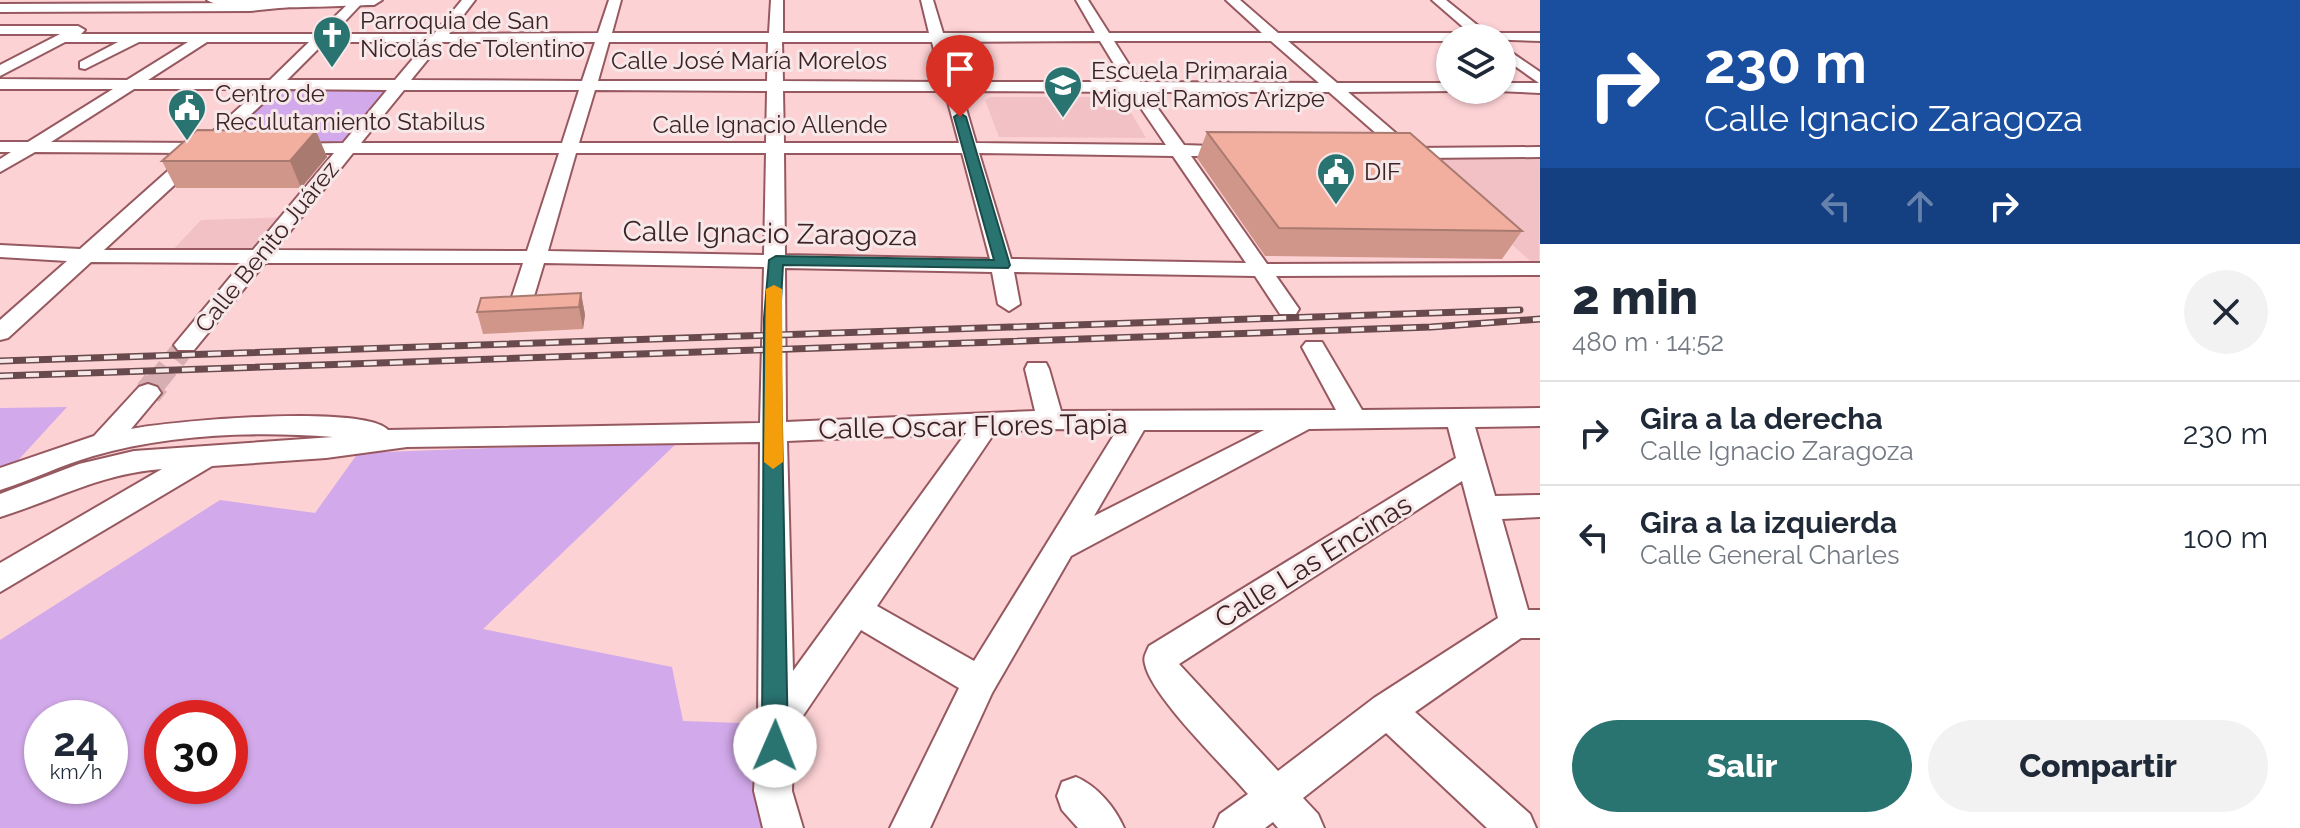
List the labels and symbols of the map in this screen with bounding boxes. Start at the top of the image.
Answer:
place label: Parroquia de San Nicolás de Tolentino [360,6,585,63]
church icon: Parroquia de San Nicolás de Tolentino [311,14,353,69]
pin [926,35,994,117]
street label: Calle José María Morelos [611,46,887,75]
place label: Escuela Primaraia Miguel Ramos Arizpe [1091,56,1325,113]
school or university icon: Escuela Primaraia Miguel Ramos Arizpe [1042,64,1084,119]
place label: Centro de Reculutamiento Stabilus [215,79,485,136]
public building icon: Centro de Reculutamiento Stabilus [166,87,208,142]
street label: Calle Ignacio Allende [653,110,887,139]
public building icon: DIF [1315,151,1357,206]
street label: Calle Benito Juárez [189,155,345,338]
place label: DIF [1364,157,1401,186]
street label: Calle Ignacio Zaragoza [622,214,918,253]
street label: Calle Oscar Flores Tapia [818,407,1128,446]
street label: Calle Las Encinas [1209,488,1418,635]
speed limit sign: 30 [144,700,248,804]
position arrow [733,704,817,788]

